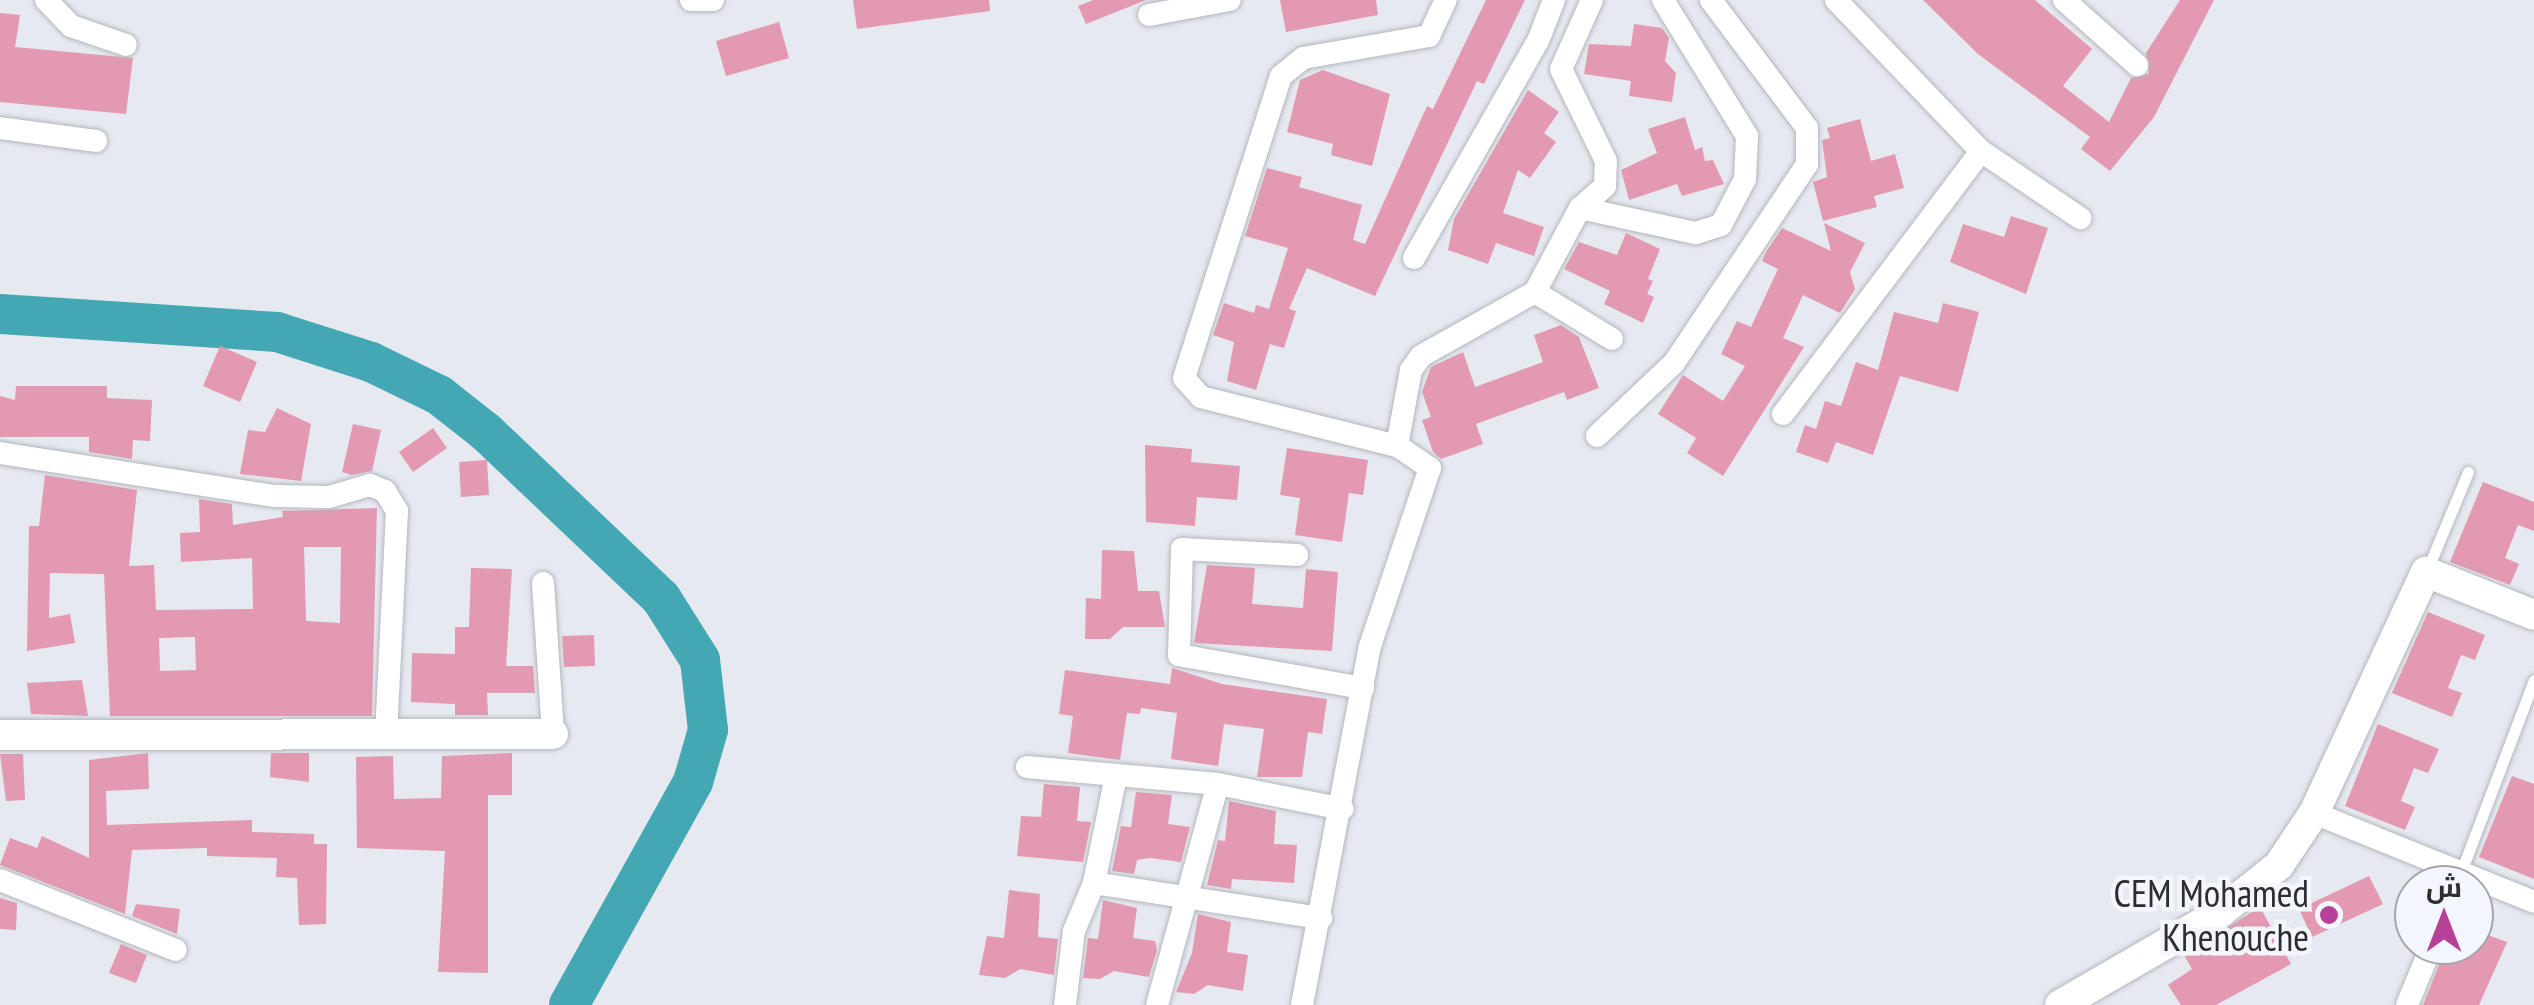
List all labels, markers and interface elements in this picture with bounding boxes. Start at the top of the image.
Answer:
north arrow [2394,865,2494,965]
text: ش [2426,868,2462,905]
place label: CEM Mohamed Khenouche [2114,870,2309,959]
marker: CEM Mohamed Khenouche [2318,904,2340,926]

